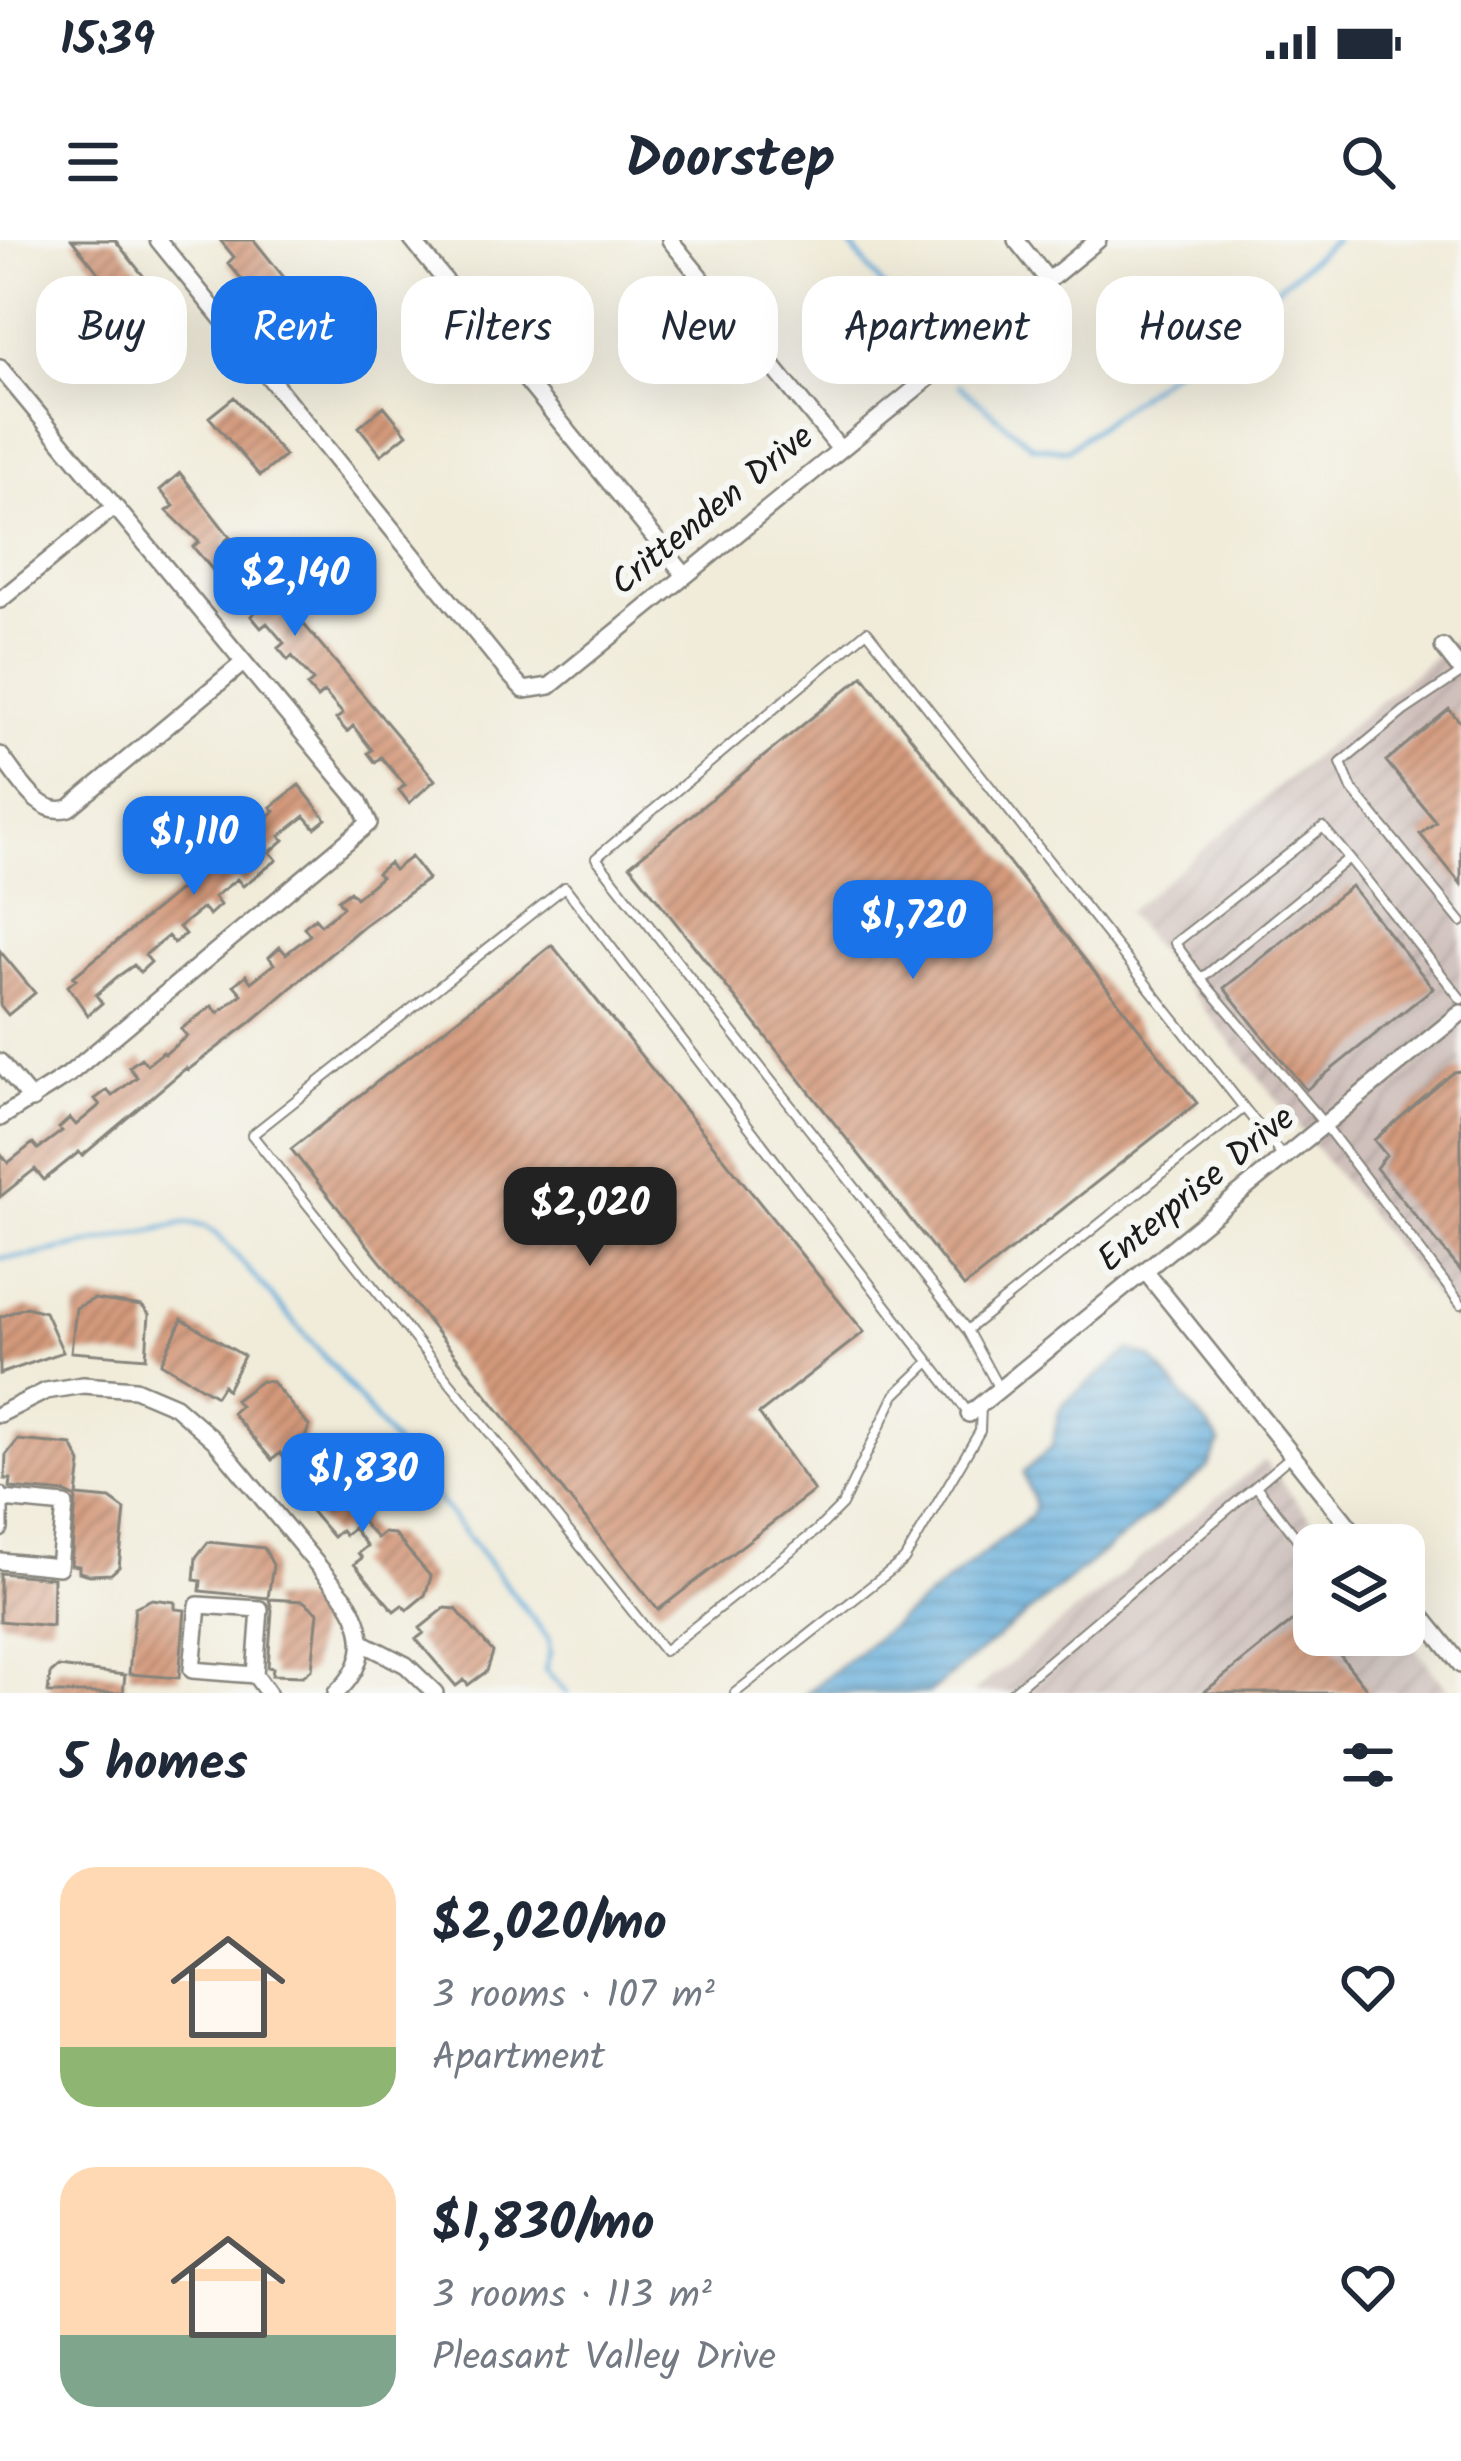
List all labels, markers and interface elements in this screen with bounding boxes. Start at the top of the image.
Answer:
text: 15:39 [60,6,155,78]
text: Doorstep [626,119,835,205]
icon: menu [60,129,126,195]
icon: search [1335,129,1401,195]
chip: Buy [36,276,187,384]
chip: Rent [211,276,377,384]
chip: Filters [401,276,594,384]
chip: New [618,276,778,384]
chip: Apartment [802,276,1072,384]
chip: House [1096,276,1284,384]
street label: Crittenden Drive [599,411,827,611]
pin: $2,140 [197,537,393,639]
text: $2,140 [240,545,350,607]
pin: $1,110 [96,796,292,898]
text: $1,110 [150,804,238,866]
pin: $1,720 [815,880,1011,982]
text: $1,720 [860,888,966,950]
street label: Enterprise Drive [1085,1092,1309,1288]
pin: $2,020 [492,1167,688,1269]
text: $2,020 [531,1175,649,1237]
pin: $1,830 [265,1433,461,1535]
text: $1,830 [308,1441,418,1503]
map controls [1293,1524,1425,1656]
button: layers [1293,1524,1425,1656]
text: 5 homes [60,1725,248,1806]
icon: filters [1335,1732,1401,1798]
text: $2,020/mo [432,1885,667,1966]
icon: home [156,1915,300,2059]
icon: heart [1335,1954,1401,2020]
text: 3 rooms · 107 m² [432,1966,715,2028]
text: Apartment [432,2028,605,2090]
text: $1,830/mo [432,2185,655,2266]
icon: home [156,2215,300,2359]
icon: heart [1335,2254,1401,2320]
text: 3 rooms · 113 m² [432,2266,712,2328]
text: Pleasant Valley Drive [432,2328,776,2390]

